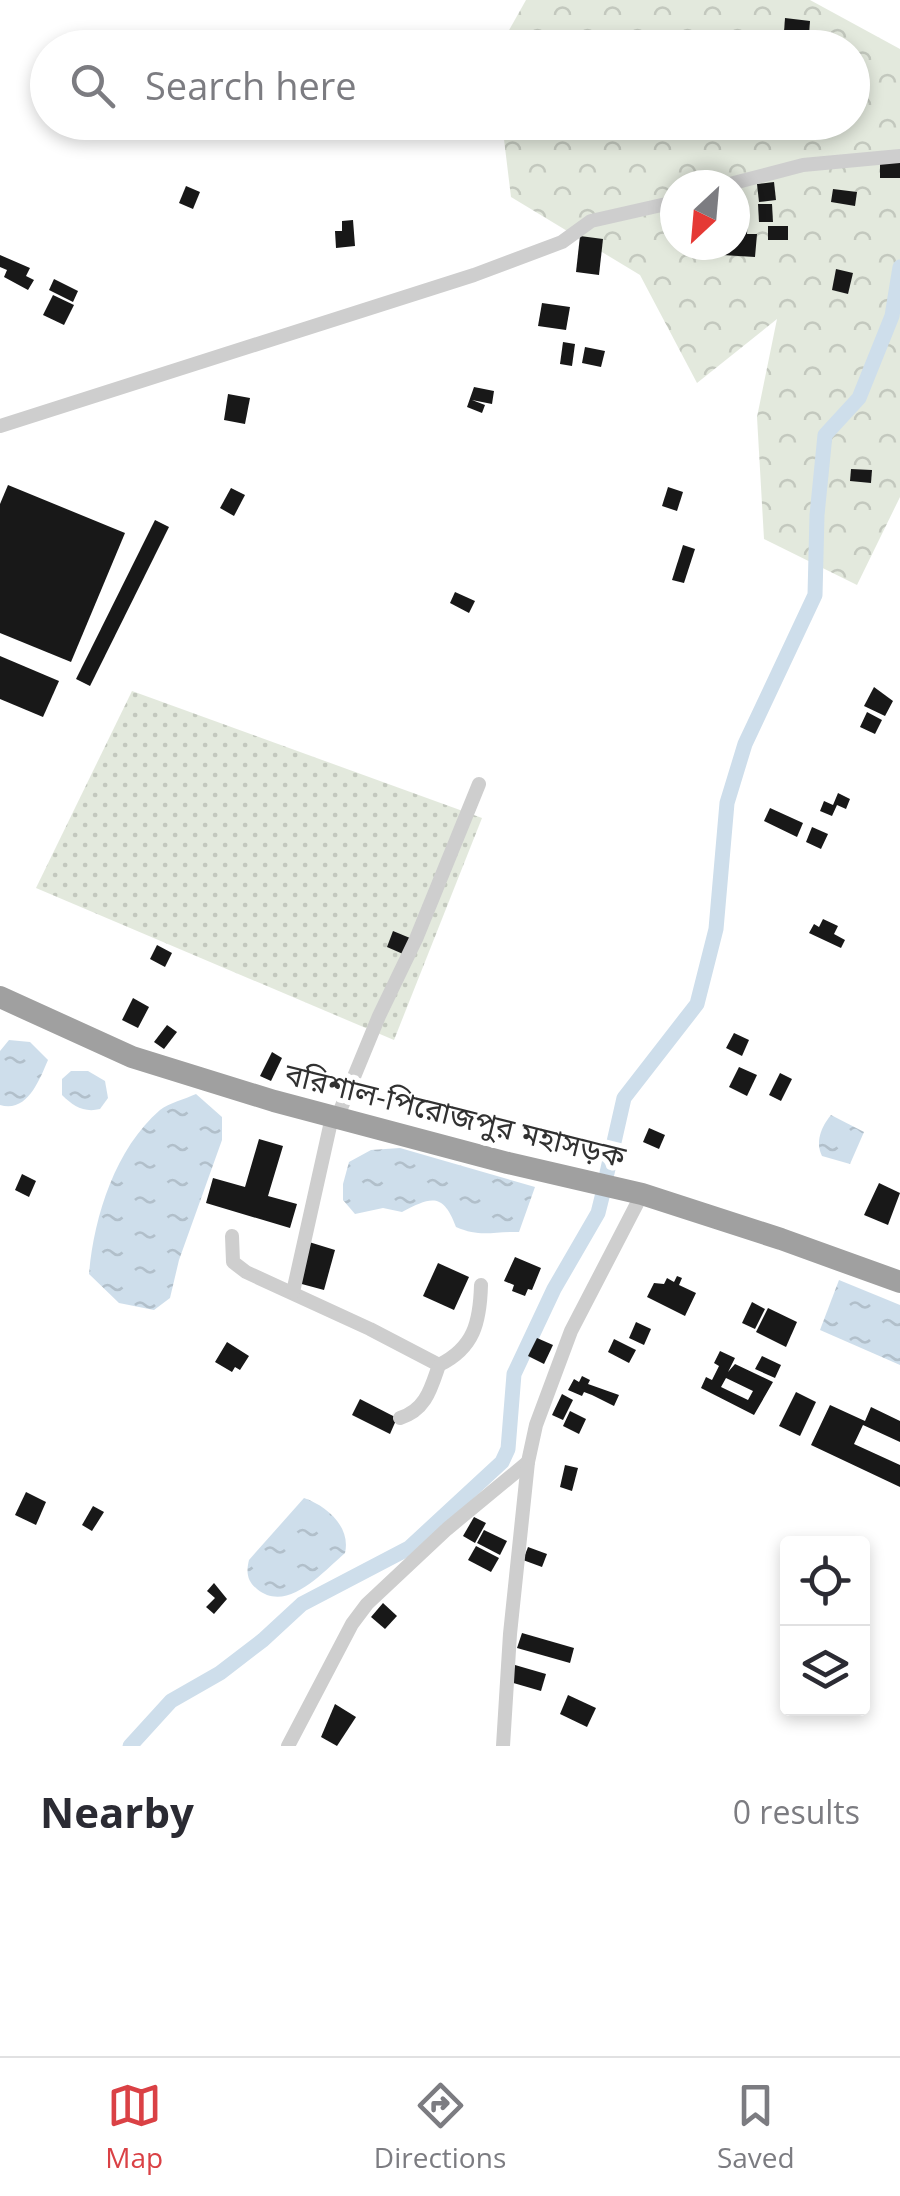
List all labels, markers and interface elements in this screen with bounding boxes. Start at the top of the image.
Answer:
search box [30,30,870,140]
icon: search [65,58,120,113]
text: Search here [145,59,357,111]
north arrow [660,170,750,260]
street label: বরিশাল-পিরোজপুর মহাসড়ক [280,1052,631,1177]
map controls [780,1536,870,1716]
button: locate [780,1536,870,1626]
button: layers [780,1626,870,1716]
text: Nearby [40,1783,194,1840]
text: 0 results [733,1790,860,1833]
tab: Map [105,2078,163,2176]
tab: Directions [374,2078,506,2176]
tab: Saved [717,2078,795,2176]

